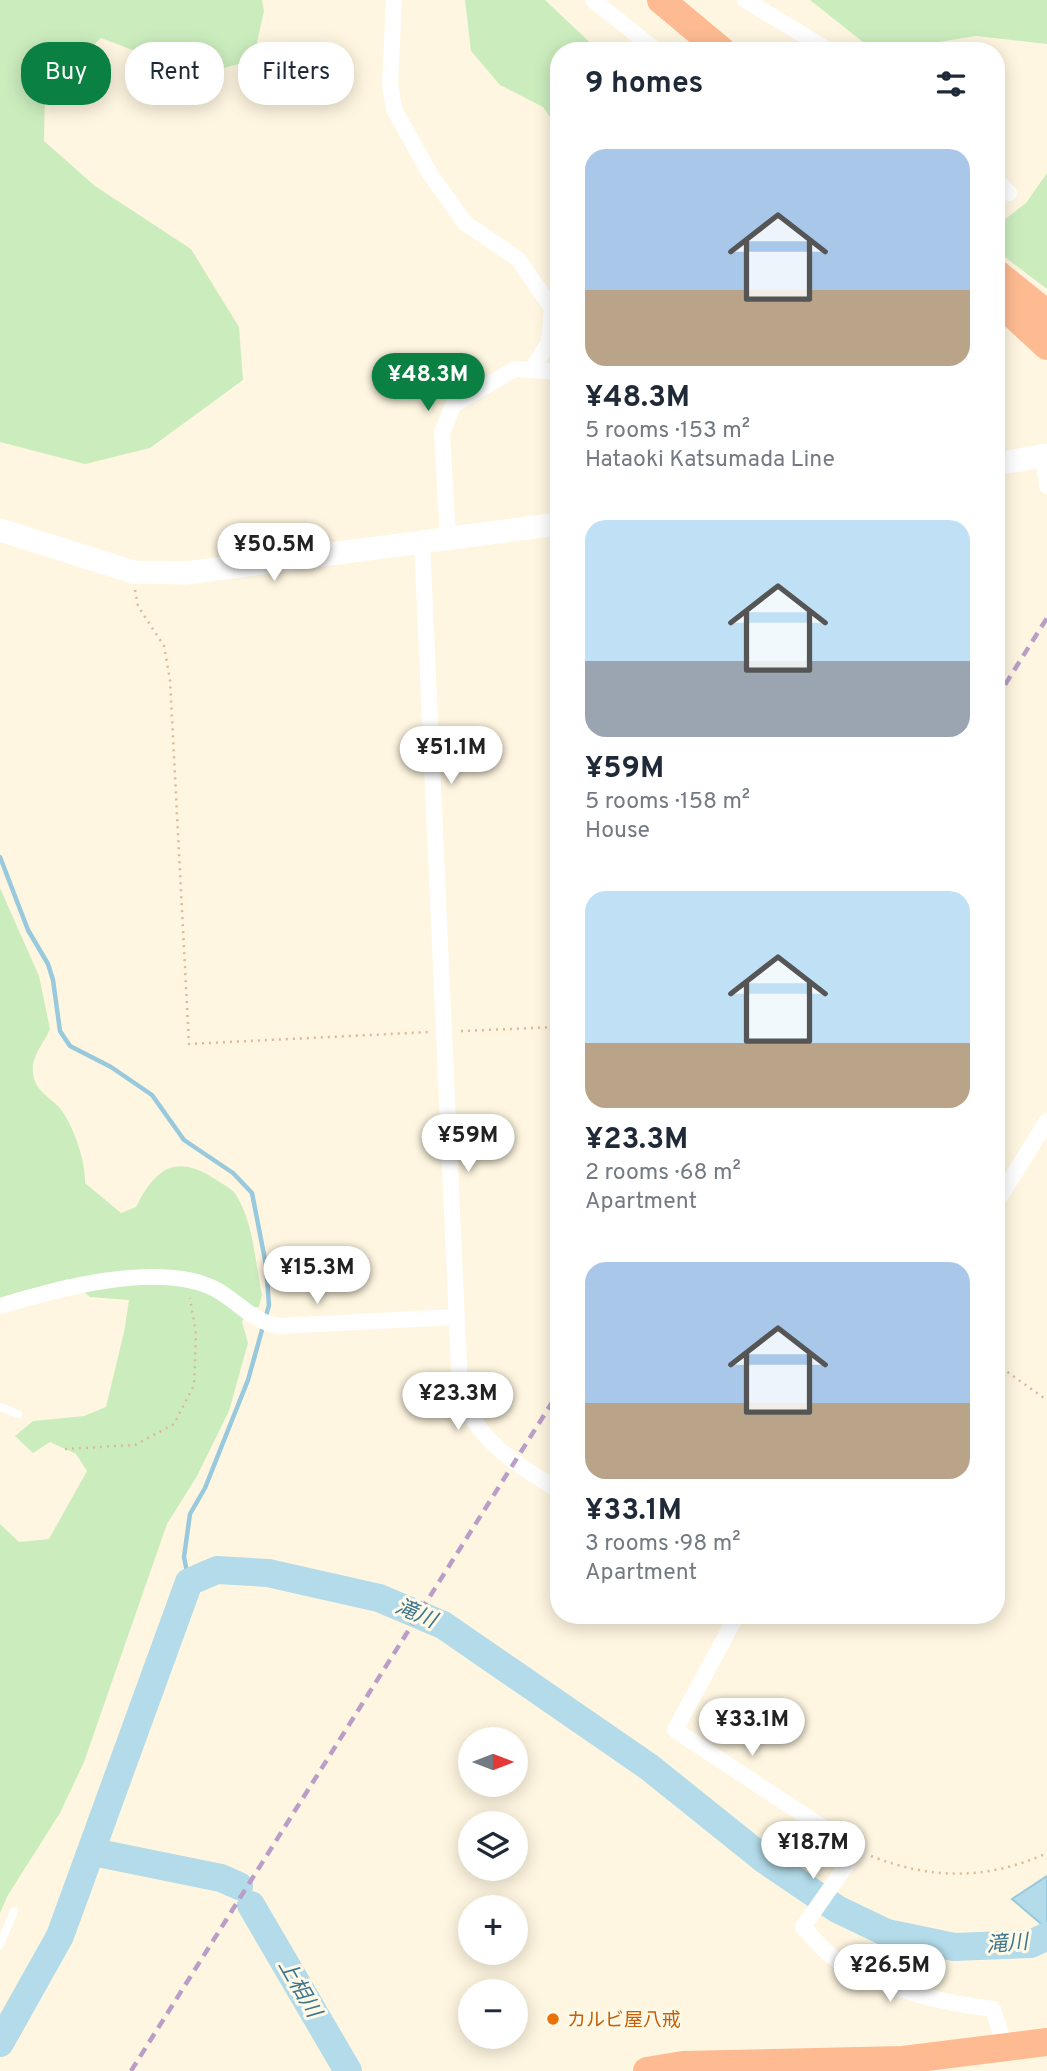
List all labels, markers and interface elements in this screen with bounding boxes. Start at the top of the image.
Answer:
chip: Buy [21,42,111,105]
chip: Rent [125,42,224,105]
chip: Filters [238,42,354,105]
icon: filters [932,65,970,103]
text: 9 homes [585,66,703,103]
icon: home [715,194,841,320]
pin: ¥48.3M [371,354,485,413]
text: ¥48.3M [388,361,468,390]
text: ¥48.3M [585,380,690,417]
text: 5 rooms · 153 m² [585,417,750,446]
text: Hataoki Katsumada Line [585,446,835,475]
pin: ¥50.5M [217,524,331,583]
text: ¥50.5M [233,531,315,560]
icon: home [715,565,841,691]
pin: ¥51.1M [394,726,508,786]
text: ¥51.1M [416,734,486,763]
text: ¥59M [585,751,664,788]
text: 5 rooms · 158 m² [585,788,750,817]
text: House [585,817,650,846]
icon: home [715,936,841,1062]
pin: ¥59M [427,1114,509,1174]
text: ¥59M [438,1122,498,1151]
text: ¥23.3M [585,1122,688,1159]
text: 2 rooms · 68 m² [585,1159,741,1188]
text: Apartment [585,1188,697,1217]
pin: ¥15.3M [260,1246,374,1306]
text: ¥15.3M [279,1254,355,1283]
icon: home [715,1307,841,1433]
pin: ¥23.3M [401,1372,515,1432]
text: ¥23.3M [418,1380,498,1409]
text: ¥33.1M [585,1493,682,1530]
text: 3 rooms · 98 m² [585,1530,741,1559]
text: Apartment [585,1559,697,1588]
water label: 滝川 [391,1594,442,1636]
pin: ¥33.1M [695,1698,809,1758]
text: ¥33.1M [715,1706,789,1735]
north arrow [458,1727,528,1797]
map controls [458,1727,528,2049]
button: layers [458,1811,528,1881]
pin: ¥18.7M [756,1822,870,1881]
text: ¥18.7M [777,1829,849,1858]
button: + [458,1895,528,1965]
water label: 滝川 [985,1929,1031,1960]
pin: ¥26.5M [833,1944,947,2004]
text: ¥26.5M [850,1952,930,1981]
water label: 上相川 [271,1955,327,2025]
button: − [458,1979,528,2049]
place label: カルビ屋八戒 [567,2009,681,2033]
marker: カルビ屋八戒 [545,2011,561,2027]

